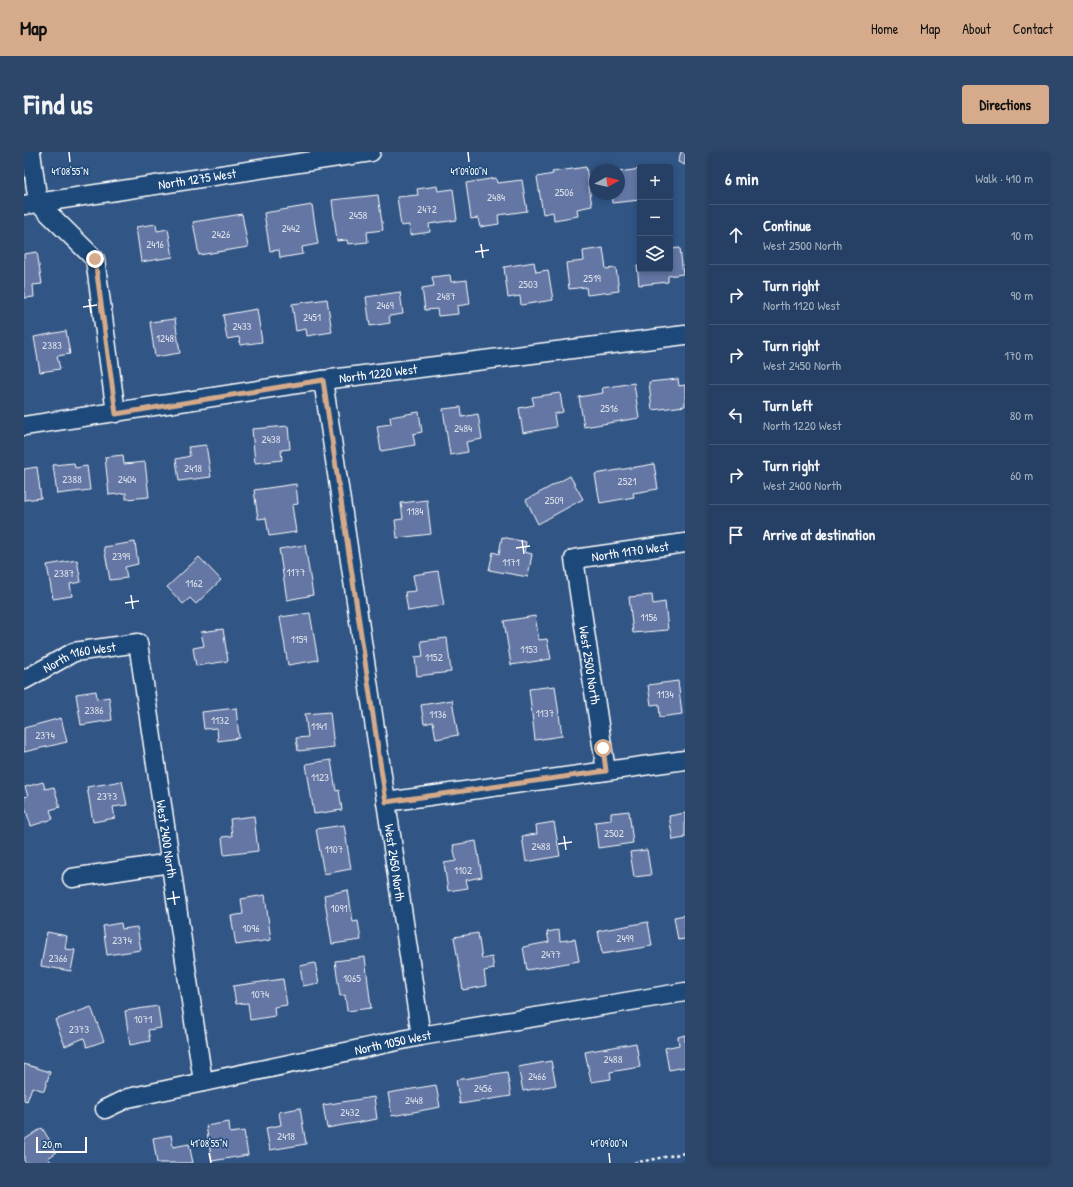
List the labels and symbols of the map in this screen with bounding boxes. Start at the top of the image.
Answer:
street label: North 1275 West [157,164,238,193]
north arrow [589,164,625,200]
text: 41°08'55"N [52,165,88,178]
text: 41°09'00"N [451,165,487,178]
house number: 2506 [554,185,574,199]
house number: 2484 [487,190,505,204]
house number: 2472 [417,202,437,216]
house number: 2458 [349,208,368,222]
house number: 2442 [282,221,300,235]
house number: 2426 [212,227,231,241]
house number: 2416 [146,237,164,251]
route end [86,250,104,268]
house number: 2519 [583,271,601,285]
house number: 2503 [518,277,538,291]
house number: 2487 [436,289,456,303]
house number: 2469 [376,298,394,312]
house number: 2451 [303,310,321,324]
house number: 2433 [232,319,252,333]
house number: 1248 [156,331,174,345]
house number: 2383 [42,338,62,352]
street label: North 1220 West [338,359,419,387]
house number: 2516 [600,401,619,415]
house number: 2484 [454,421,472,435]
house number: 2438 [262,432,281,446]
house number: 2418 [184,461,202,475]
house number: 2388 [62,472,82,486]
house number: 2404 [118,472,136,486]
house number: 2521 [618,474,636,488]
house number: 2509 [545,493,563,507]
house number: 1184 [407,504,423,518]
street label: North 1170 West [590,536,670,565]
house number: 2399 [112,549,130,563]
house number: 1171 [502,555,520,569]
house number: 1177 [287,565,305,579]
house number: 2387 [54,566,74,580]
house number: 1162 [185,576,203,590]
house number: 1156 [640,610,658,624]
street label: West 2500 North [575,625,605,706]
house number: 1159 [291,632,307,646]
street label: North 1160 West [40,637,117,677]
house number: 1153 [520,642,538,656]
house number: 1152 [425,650,443,664]
house number: 1134 [656,687,674,701]
house number: 2386 [84,703,104,717]
house number: 1137 [536,706,554,720]
house number: 1136 [429,707,447,721]
house number: 1132 [211,713,229,727]
house number: 1141 [311,719,327,733]
house number: 2374 [35,728,55,742]
route start [594,739,612,757]
house number: 1123 [311,770,329,784]
house number: 2373 [97,789,117,803]
street label: West 2400 North [152,799,182,880]
street label: West 2450 North [380,823,410,903]
house number: 2502 [604,826,624,840]
house number: 2488 [532,839,551,853]
house number: 1107 [325,842,343,856]
house number: 1102 [454,863,472,877]
house number: 1091 [331,901,347,915]
house number: 1096 [242,921,260,935]
house number: 2499 [616,931,634,945]
house number: 2374 [112,933,132,947]
house number: 2477 [541,947,561,961]
house number: 2366 [49,951,68,965]
house number: 1065 [343,971,361,985]
house number: 1074 [251,987,269,1001]
house number: 1071 [134,1012,152,1026]
house number: 2373 [69,1022,89,1036]
street label: North 1050 West [353,1025,433,1059]
house number: 2488 [604,1052,623,1066]
house number: 2466 [528,1069,547,1083]
house number: 2456 [474,1081,493,1095]
house number: 2448 [405,1093,423,1107]
house number: 2432 [340,1105,360,1119]
house number: 2418 [277,1129,295,1143]
scale bar [36,1135,87,1154]
text: 41°08'55"N [191,1137,227,1150]
text: 41°09'00"N [591,1137,627,1150]

